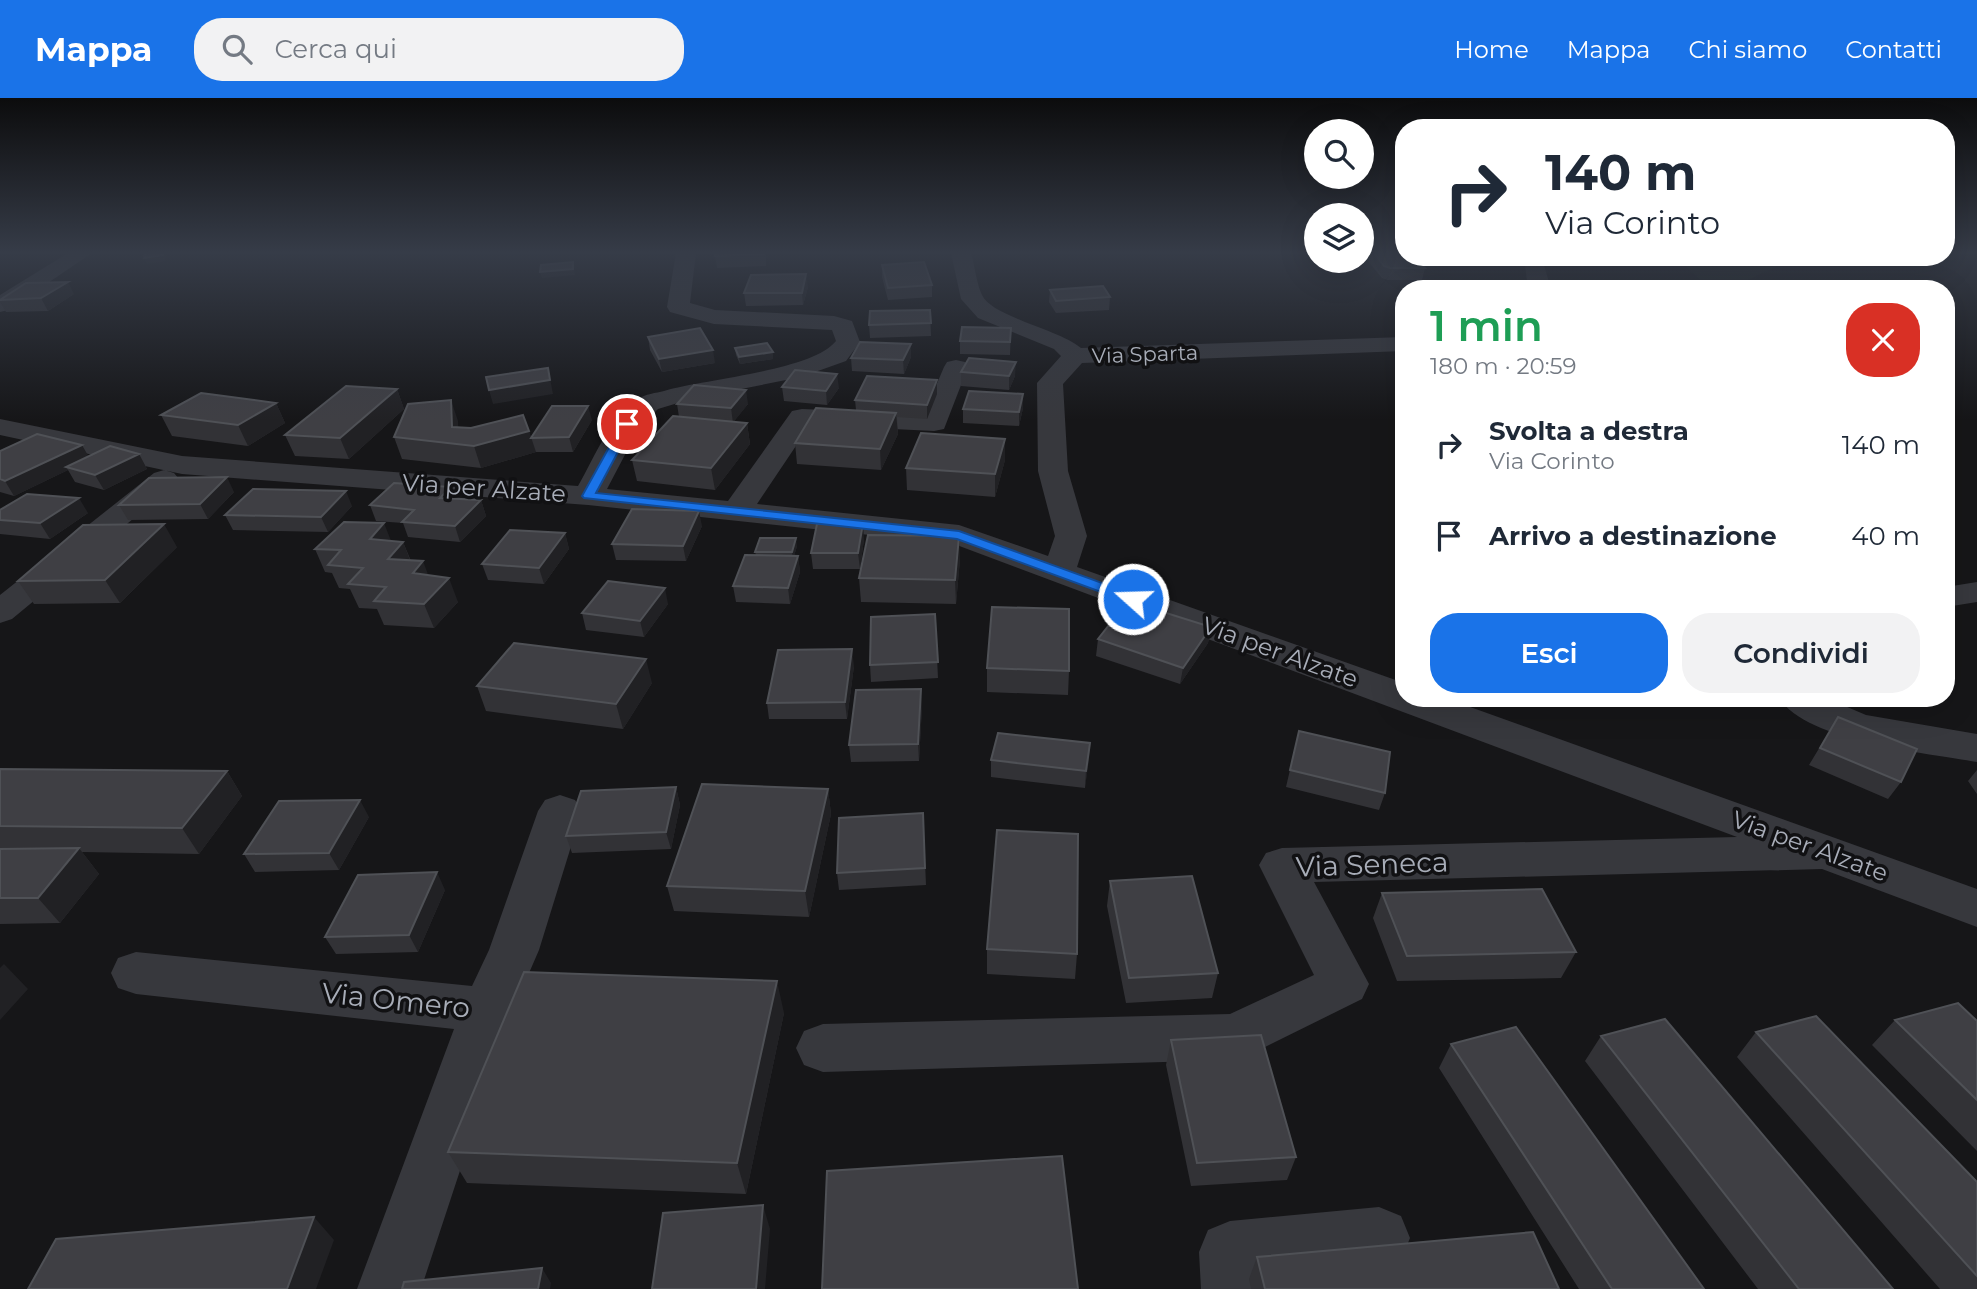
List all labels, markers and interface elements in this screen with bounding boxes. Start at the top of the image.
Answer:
search box [194,18,684,81]
text: Mappa [35,29,152,69]
icon: search [218,30,256,68]
text: Cerca qui [274,33,397,65]
text: Home [1454,35,1529,64]
text: Mappa [1567,35,1650,64]
text: Chi siamo [1688,35,1807,64]
text: Contatti [1845,35,1942,64]
map controls [1304,119,1374,273]
button: search [1304,119,1374,189]
text: 140 m [1545,143,1697,202]
icon: right [1430,147,1521,238]
button: layers [1304,203,1374,273]
text: Via Corinto [1545,203,1720,242]
text: 1 min [1430,300,1543,352]
button: close [1846,303,1920,377]
street label: Via Sparta [1091,340,1199,368]
text: 180 m · 20:59 [1430,352,1577,380]
pin [597,394,657,454]
icon: arrive [608,405,646,443]
text: Svolta a destra [1489,415,1689,447]
icon: right [1430,426,1468,464]
text: 140 m [1842,429,1920,461]
text: Via Corinto [1489,447,1615,475]
street label: Via per Alzate [401,468,567,508]
icon: arrive [1430,517,1468,555]
text: Arrivo a destinazione [1489,520,1777,552]
text: 40 m [1851,520,1920,552]
position arrow [1096,562,1170,636]
street label: Via per Alzate [1198,610,1362,694]
button: Esci [1430,613,1668,693]
button: Condividi [1682,613,1920,693]
street label: Via per Alzate [1728,804,1892,888]
street label: Via Seneca [1295,844,1449,884]
street label: Via Omero [320,975,472,1025]

